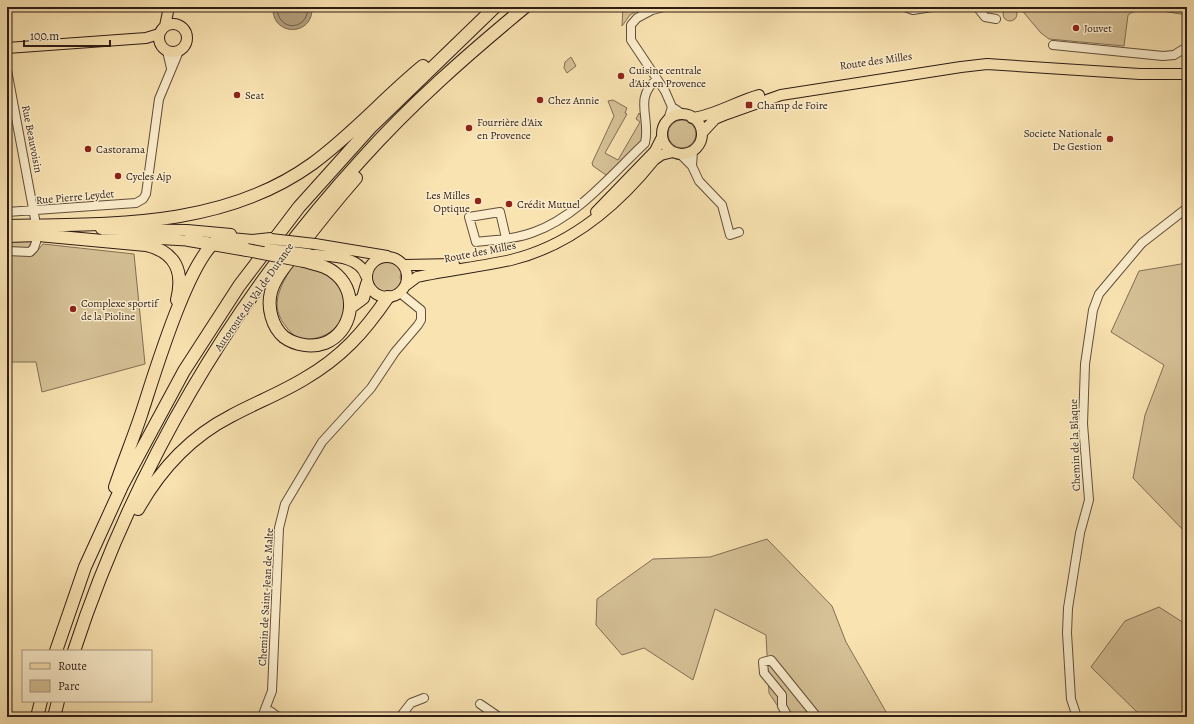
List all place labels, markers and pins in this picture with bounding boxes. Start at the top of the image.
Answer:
place label: Jouvet [1084,21,1112,36]
marker: Jouvet [1071,23,1081,33]
place label: Cuisine centrale d'Aix en Provence [629,63,706,91]
marker: Cuisine centrale d'Aix en Provence [616,71,626,81]
place label: Seat [245,88,265,103]
marker: Seat [232,90,242,100]
place label: Chez Annie [548,93,599,108]
marker: Chez Annie [535,95,545,105]
place label: Champ de Foire [757,98,828,113]
marker: Champ de Foire [744,100,754,110]
place label: Fourrière d'Aix en Provence [477,115,543,143]
marker: Fourrière d'Aix en Provence [464,123,474,133]
place label: Societe Nationale De Gestion [1024,126,1102,154]
marker: Societe Nationale De Gestion [1105,134,1115,144]
place label: Castorama [96,142,146,157]
marker: Castorama [83,144,93,154]
place label: Cycles Ajp [126,169,172,184]
marker: Cycles Ajp [113,171,123,181]
place label: Les Milles Optique [426,188,470,216]
marker: Les Milles Optique [473,196,483,206]
place label: Crédit Mutuel [517,197,580,212]
marker: Crédit Mutuel [504,199,514,209]
place label: Complexe sportif de la Pioline [81,296,159,324]
marker: Complexe sportif de la Pioline [68,304,78,314]

